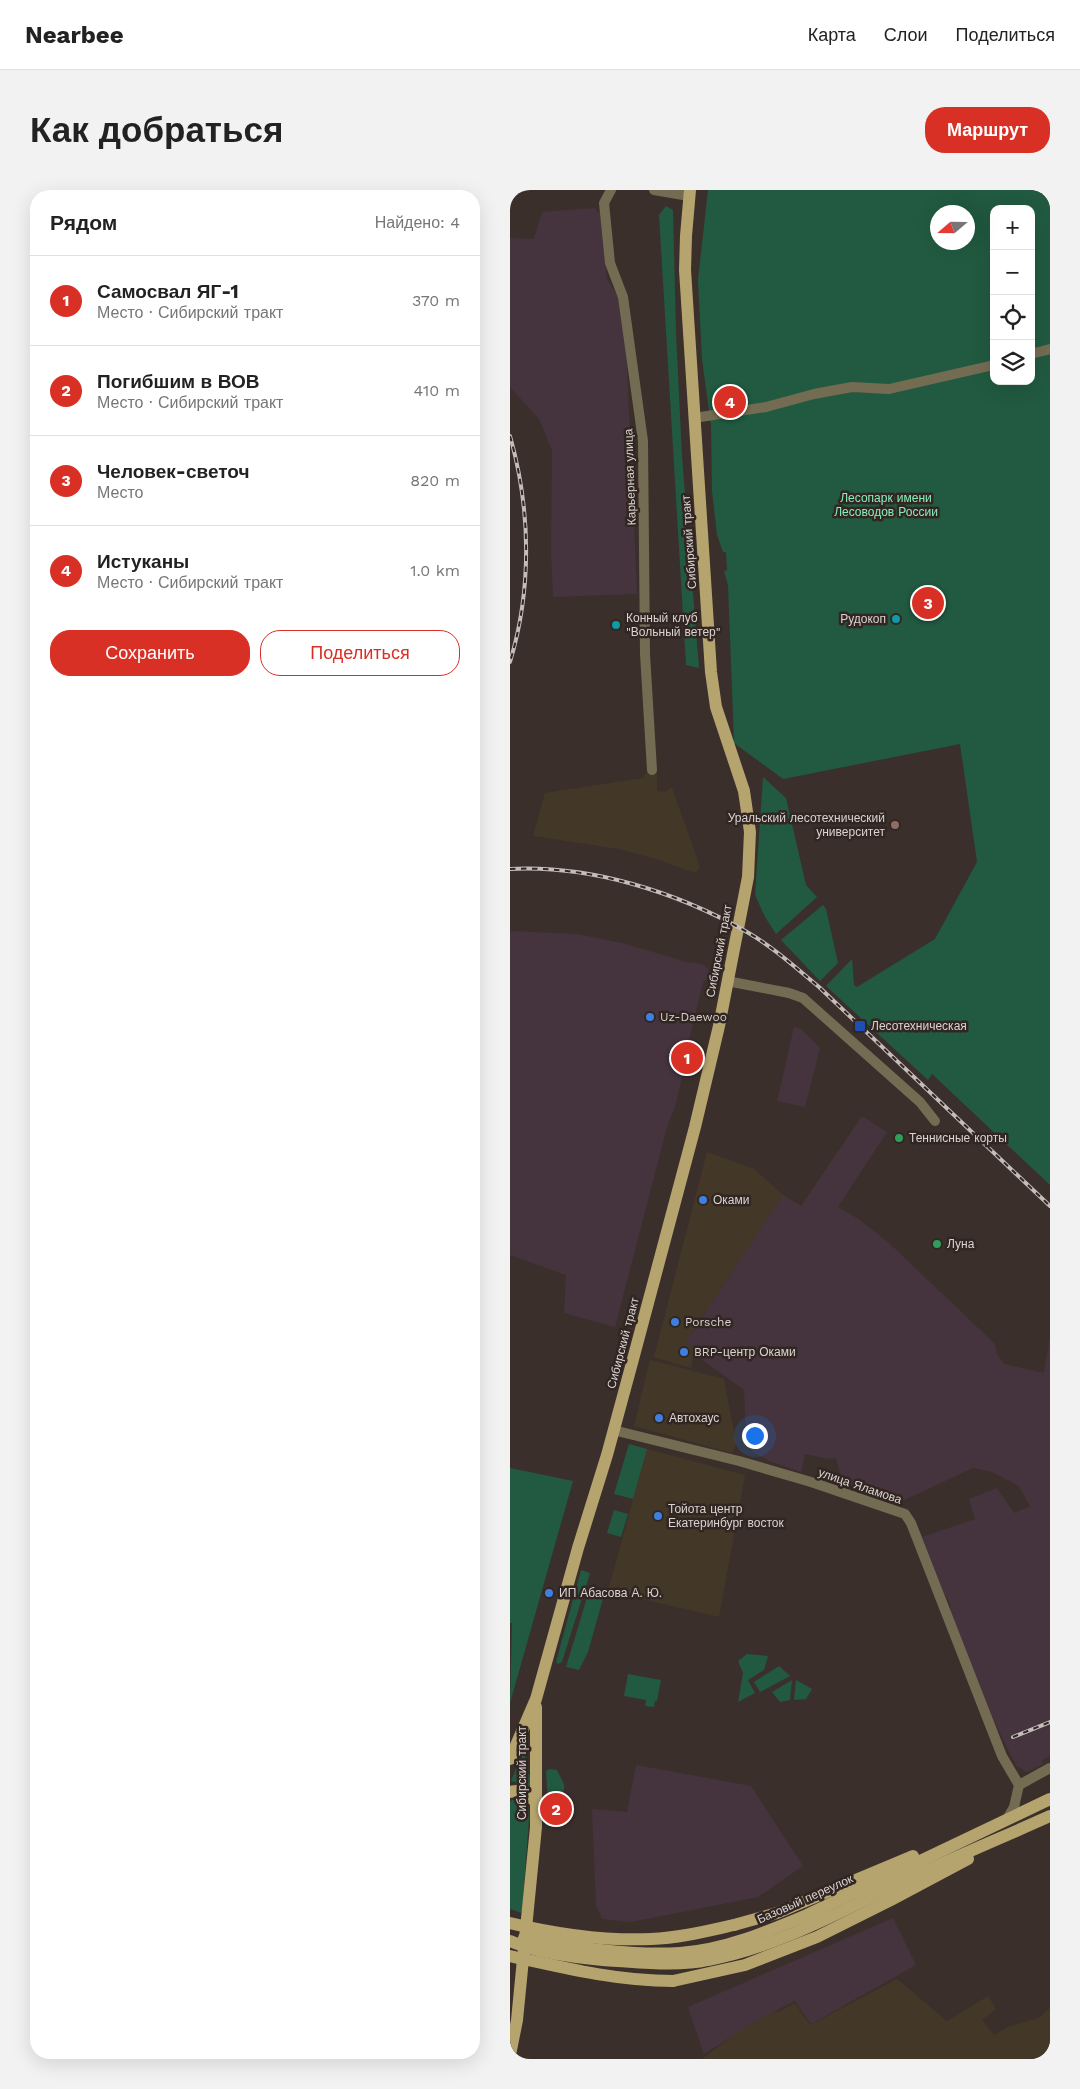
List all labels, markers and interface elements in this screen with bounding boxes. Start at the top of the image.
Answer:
text: Nearbee [25,21,124,49]
text: Карта [808,24,856,45]
text: Слои [884,24,928,45]
text: Поделиться [956,24,1055,45]
button: Маршрут [925,107,1050,153]
text: Как добраться [30,109,283,151]
north arrow [930,205,975,250]
map controls [990,205,1035,385]
button: + [990,205,1035,250]
text: Рядом [50,210,117,235]
text: Найдено: 4 [375,213,460,232]
button: − [990,250,1035,295]
text: Самосвал ЯГ-1 [97,280,239,303]
text: 1 [63,291,69,310]
text: 370 m [412,291,460,310]
button: locate [990,295,1035,340]
text: Место · Сибирский тракт [97,303,283,322]
button: layers [990,340,1035,385]
text: Погибшим в ВОВ [97,370,259,393]
text: 2 [61,381,71,400]
text: 410 m [414,381,460,400]
pin: 4 [714,383,746,421]
text: Место · Сибирский тракт [97,393,283,412]
street label: Карьерная улица [621,428,639,526]
text: Человек-светоч [97,460,249,483]
text: 3 [61,471,71,490]
text: 820 m [410,471,460,490]
text: Место [97,483,143,502]
park label: Лесопарк имени Лесоводов России [834,491,938,519]
street label: Сибирский тракт [679,494,699,589]
text: Истуканы [97,550,189,573]
text: 4 [61,561,71,580]
text: 1.0 km [410,561,460,580]
text: Место · Сибирский тракт [97,573,283,592]
pin: 3 [912,584,944,622]
place label: Конный клуб "Вольный ветер" [626,611,721,639]
place label: Рудокоп [840,612,886,626]
marker: Рудокоп [890,613,902,625]
marker: Конный клуб "Вольный ветер" [610,619,622,631]
button: Сохранить [50,630,250,676]
button: Поделиться [260,630,460,676]
place label: Уральский лесотехнический университет [728,811,885,839]
marker: Уральский лесотехнический университет [889,819,901,831]
street label: Сибирский тракт [703,903,735,999]
place label: Uz-Daewoo [660,1010,727,1024]
marker: Uz-Daewoo [644,1011,656,1023]
marker: Лесотехническая [853,1019,867,1033]
place label: Лесотехническая [871,1019,967,1033]
pin: 1 [671,1039,703,1077]
place label: Теннисные корты [909,1131,1007,1145]
marker: Теннисные корты [893,1132,905,1144]
place label: Оками [713,1193,749,1207]
marker: Оками [697,1194,709,1206]
place label: Луна [947,1237,975,1251]
marker: Луна [931,1238,943,1250]
street label: Сибирский тракт [604,1295,642,1390]
place label: Porsche [685,1315,732,1329]
marker: Porsche [669,1316,681,1328]
place label: BRP-центр Оками [694,1345,796,1359]
marker: BRP-центр Оками [678,1346,690,1358]
place label: Автохаус [669,1411,719,1425]
marker: Автохаус [653,1412,665,1424]
your location [742,1423,768,1449]
street label: улица Яламова [816,1465,904,1507]
place label: Тойота центр Екатеринбург восток [668,1502,785,1530]
marker: Тойота центр Екатеринбург восток [652,1510,664,1522]
place label: ИП Абасова А. Ю. [559,1586,662,1600]
marker: ИП Абасова А. Ю. [543,1587,555,1599]
street label: Сибирский тракт [515,1725,529,1820]
pin: 2 [540,1790,572,1828]
street label: Базовый переулок [755,1871,856,1926]

